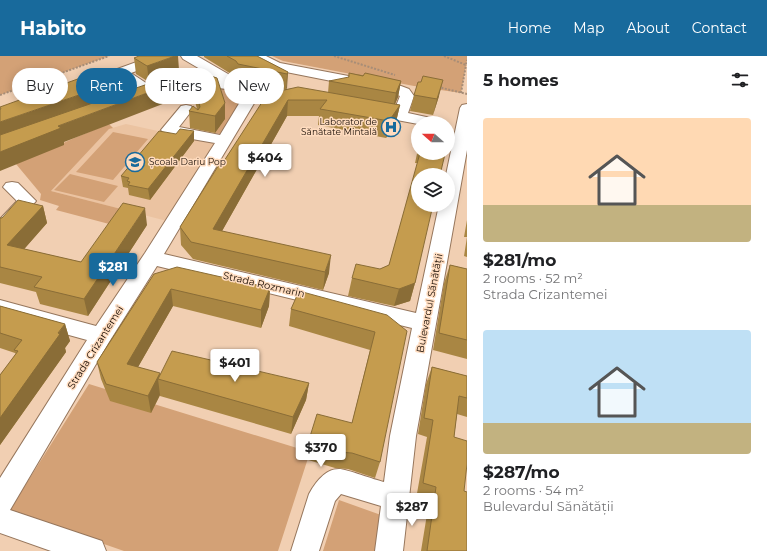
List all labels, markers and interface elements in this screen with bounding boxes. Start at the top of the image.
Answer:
text: Habito [20,17,86,40]
text: Home [508,19,551,37]
text: Map [573,19,604,37]
text: About [626,19,670,37]
text: Contact [692,19,747,37]
chip: Buy [12,68,68,104]
chip: Rent [76,68,137,104]
chip: Filters [145,68,216,104]
chip: New [224,68,284,104]
icon: filters [729,69,751,91]
text: 5 homes [483,70,559,90]
place label: Laborator de Sănătate Mintală [301,116,378,137]
hospital icon: Laborator de Sănătate Mintală [380,116,402,138]
north arrow [411,116,455,160]
map controls [411,116,455,212]
pin: $404 [241,144,289,178]
icon: home [581,144,653,216]
text: $404 [247,149,283,165]
school or university icon: Școala Dariu Pop [124,151,146,173]
place label: Școala Dariu Pop [149,156,226,168]
button: layers [411,168,455,212]
text: $281/mo [483,250,556,270]
street label: Bulevardul Sănătății [414,252,445,354]
pin: $281 [89,253,137,287]
text: $281 [98,258,128,274]
street label: Strada Rozmarin [222,269,306,300]
text: 2 rooms · 52 m² [483,270,583,286]
text: Strada Crizantemei [483,286,607,302]
street label: Strada Crizantemei [65,303,126,391]
pin: $401 [211,349,259,383]
text: $401 [219,354,251,370]
icon: home [581,356,653,428]
pin: $370 [297,434,345,468]
text: $370 [305,439,337,455]
text: $287/mo [483,462,560,482]
text: 2 rooms · 54 m² [483,482,584,498]
pin: $287 [388,493,436,527]
text: $287 [396,498,428,514]
text: Bulevardul Sănătății [483,498,614,514]

